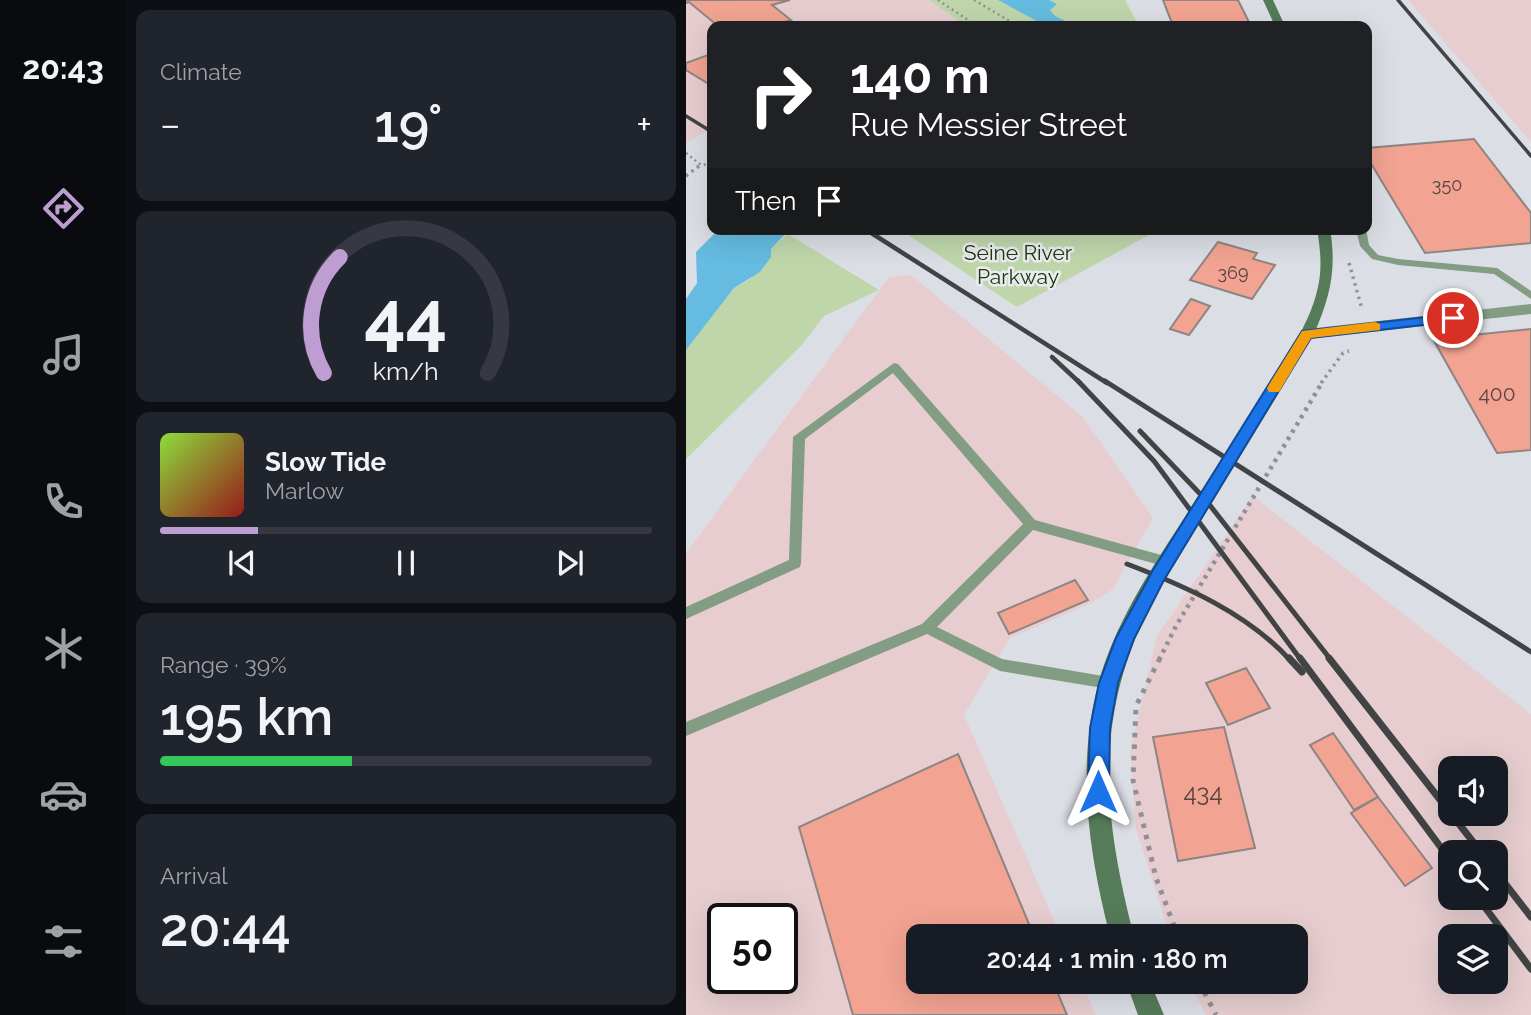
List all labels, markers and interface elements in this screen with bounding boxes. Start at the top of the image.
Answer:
text: 140 m [850,47,990,104]
text: 20:43 [22,49,104,86]
icon: right [735,49,826,140]
text: Climate [160,58,242,85]
text: 19° [374,93,442,154]
text: − [160,102,180,147]
text: + [636,102,652,147]
text: Rue Messier Street [850,106,1127,143]
house number: 350 [1432,174,1462,195]
icon: arrive [810,182,848,220]
icon: directions [39,184,88,233]
text: Then [735,186,796,216]
park label: Seine River Parkway [964,240,1073,289]
house number: 369 [1217,262,1249,283]
text: 44 [364,275,448,360]
pin [1423,288,1483,348]
icon: arrive [1434,299,1472,337]
icon: music [39,330,88,379]
text: km/h [373,355,439,385]
house number: 400 [1478,381,1516,406]
text: Slow Tide [265,447,386,477]
icon: phone [39,477,88,526]
text: Marlow [265,477,344,504]
icon: previous [223,544,261,582]
icon: pause [387,544,425,582]
icon: next [551,544,589,582]
icon: climate [39,624,88,673]
text: Range · 39% [160,651,287,678]
text: 195 km [160,686,333,747]
position arrow [1061,755,1135,829]
map controls [1438,756,1508,994]
button: sound [1438,756,1508,826]
icon: car [39,770,88,819]
house number: 434 [1183,778,1223,807]
button: search [1438,840,1508,910]
text: Arrival [160,862,227,889]
text: 20:44 [160,897,291,958]
speed limit sign: 50 [707,903,798,994]
icon: filters [39,917,88,966]
button: layers [1438,924,1508,994]
text: 20:44 · 1 min · 180 m [986,944,1228,974]

